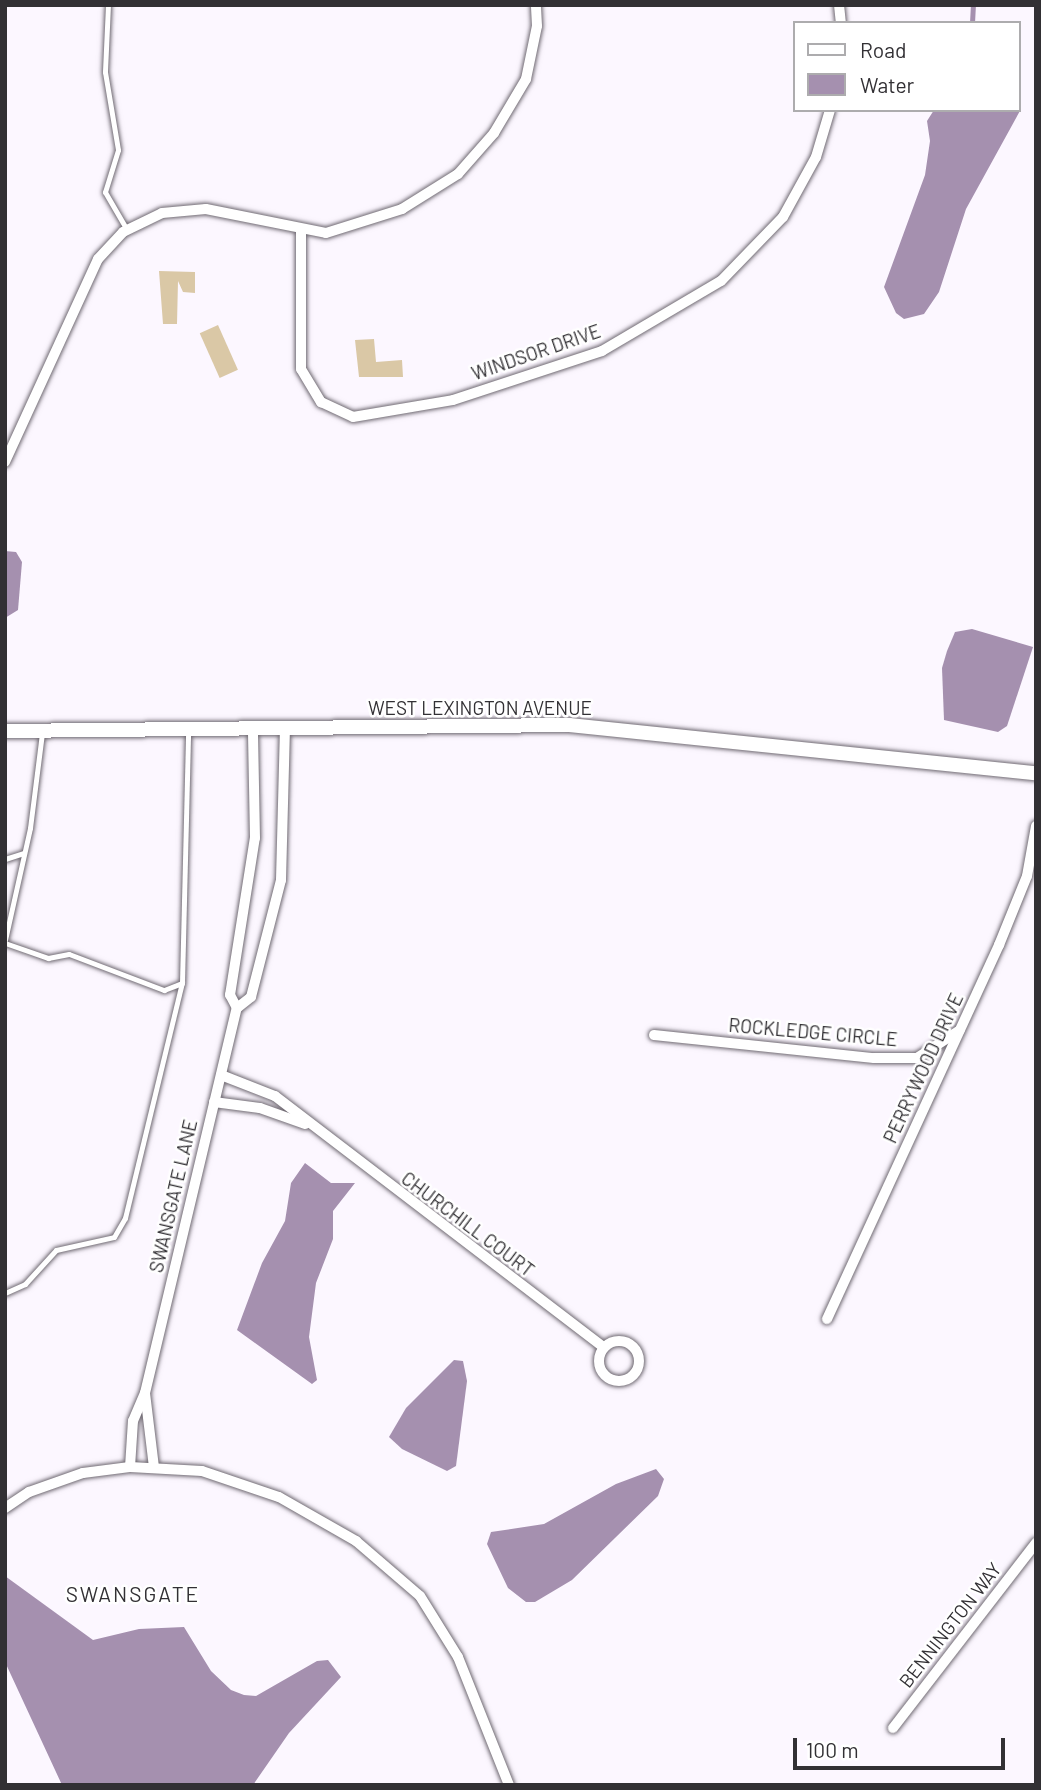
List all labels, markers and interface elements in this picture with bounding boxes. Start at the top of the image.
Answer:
legend [792,21,1020,112]
text: Road [860,37,906,62]
text: Water [860,72,914,97]
street label: WINDSOR DRIVE [468,319,604,385]
street label: WEST LEXINGTON AVENUE [368,697,592,719]
street label: PERRYWOOD DRIVE [878,989,968,1147]
street label: ROCKLEDGE CIRCLE [728,1013,898,1051]
street label: SWANSGATE LANE [144,1117,202,1275]
street label: CHURCHILL COURT [397,1167,539,1281]
street label: BENNINGTON WAY [894,1558,1006,1692]
district label: SWANSGATE [67,1581,199,1607]
scale bar [796,1724,1008,1768]
text: 100 m [806,1737,859,1762]

